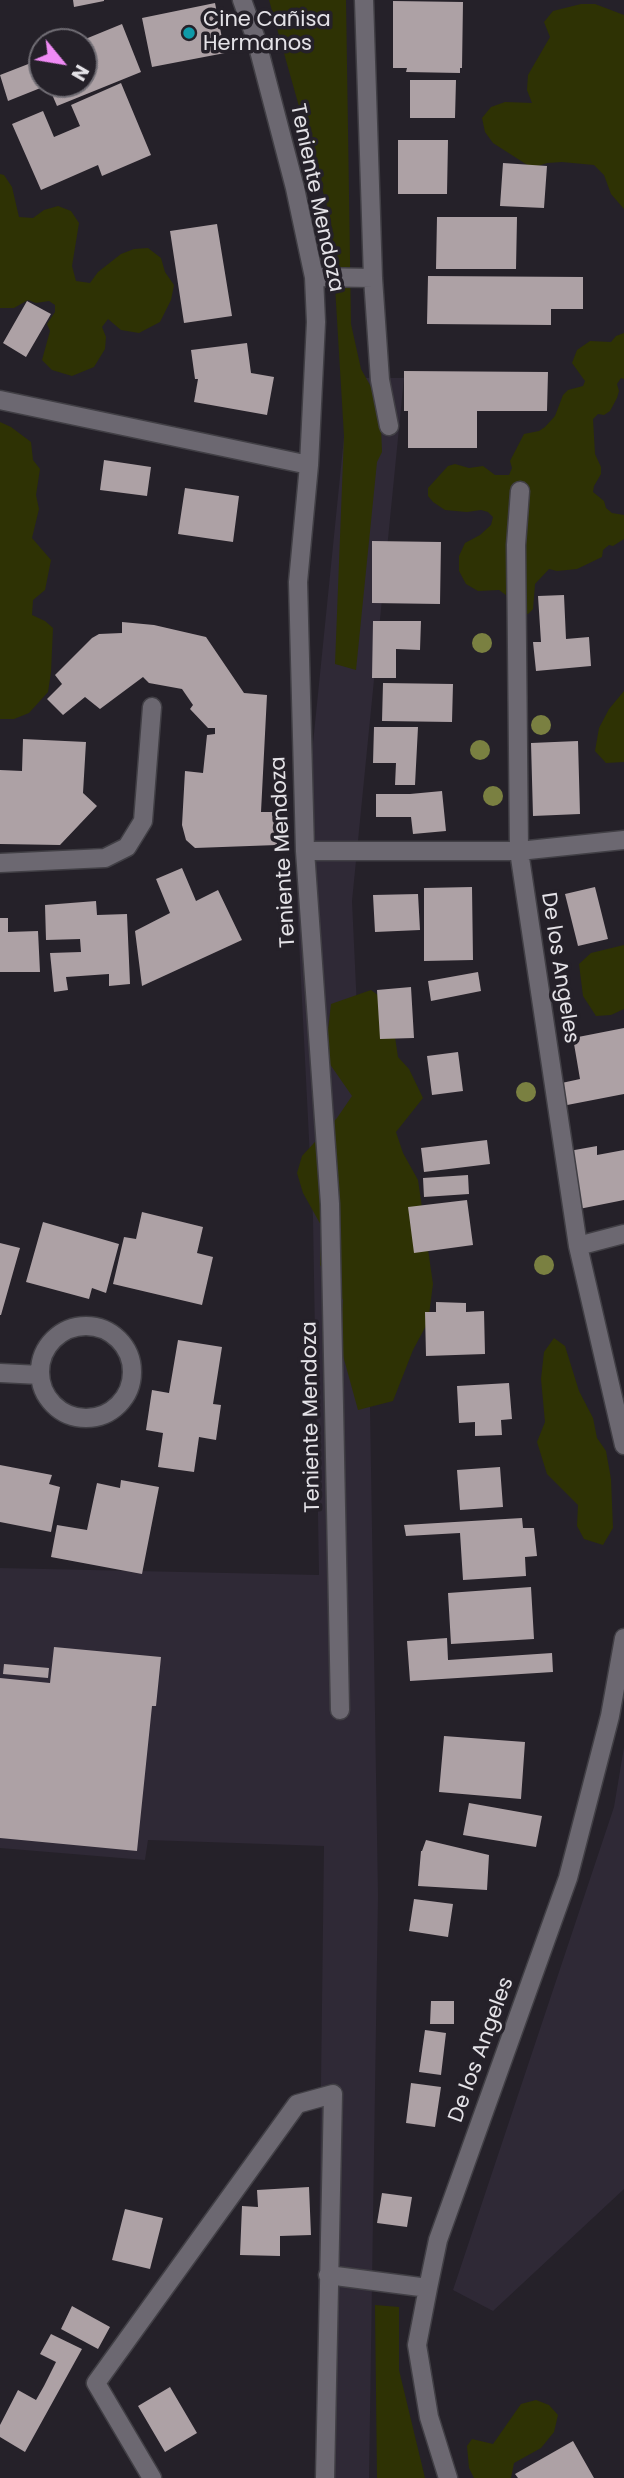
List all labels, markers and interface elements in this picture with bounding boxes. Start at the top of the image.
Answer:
place label: Cine Cañisa Hermanos [203,8,331,58]
marker: Cine Cañisa Hermanos [181,25,197,41]
north arrow [28,28,98,98]
text: N [65,60,95,86]
street label: Teniente Mendoza [284,102,348,294]
street label: Teniente Mendoza [266,756,302,948]
street label: De los Angeles [535,891,583,1045]
street label: Teniente Mendoza [298,1321,326,1513]
street label: De los Angeles [444,1974,520,2126]

